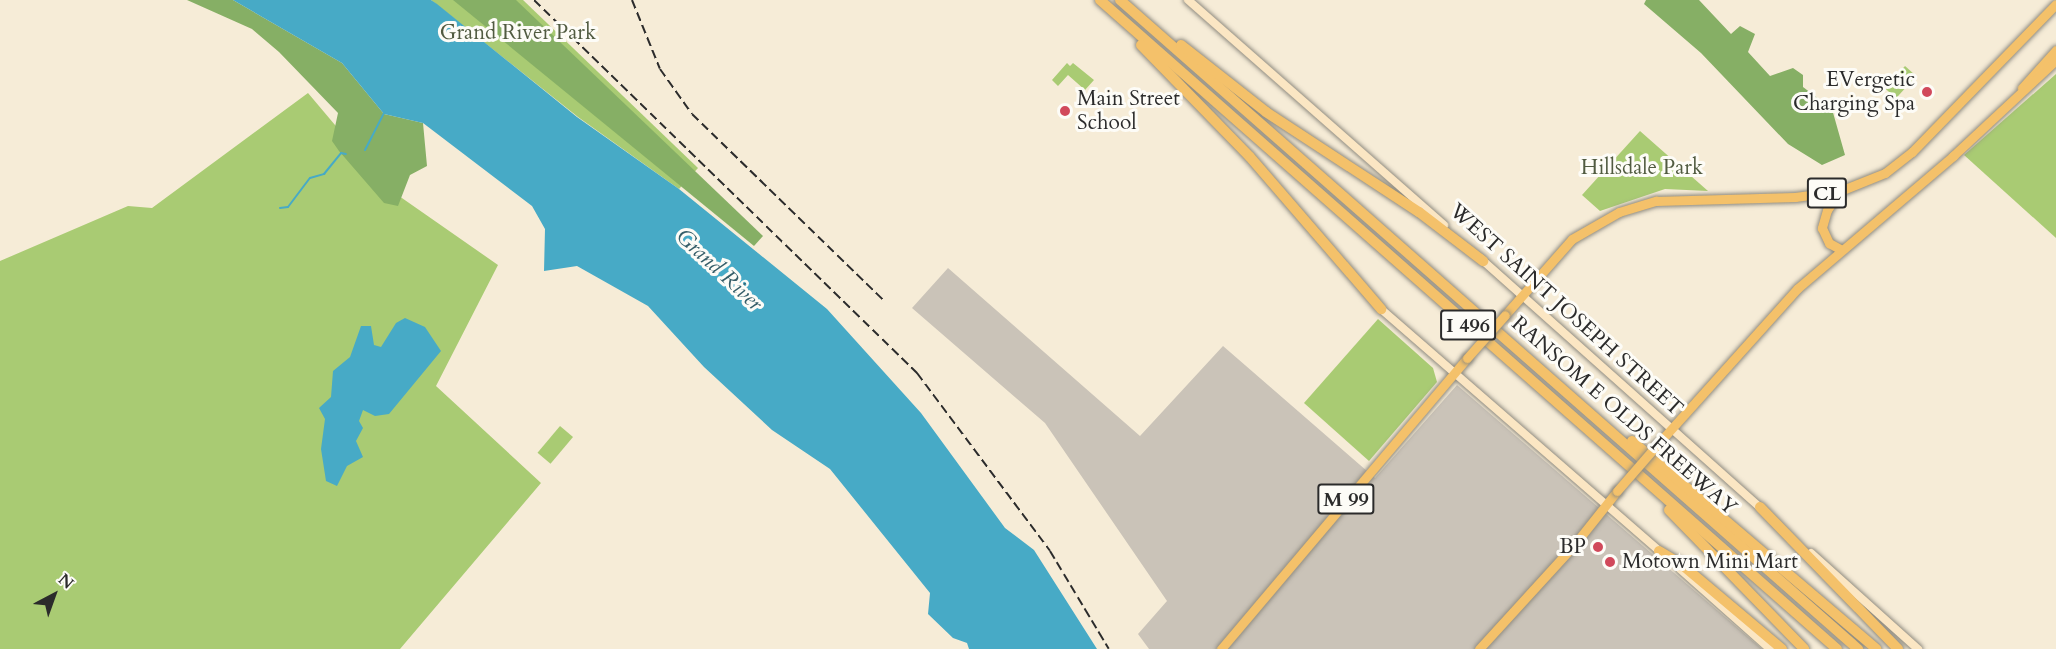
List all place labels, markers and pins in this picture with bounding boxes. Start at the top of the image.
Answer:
place label: EVergetic Charging Spa [1793,67,1915,117]
marker: EVergetic Charging Spa [1920,85,1934,99]
place label: Main Street School [1077,86,1180,136]
marker: Main Street School [1058,104,1072,118]
place label: BP [1559,534,1586,560]
marker: BP [1591,540,1605,554]
place label: Motown Mini Mart [1622,549,1798,575]
marker: Motown Mini Mart [1603,555,1617,569]

